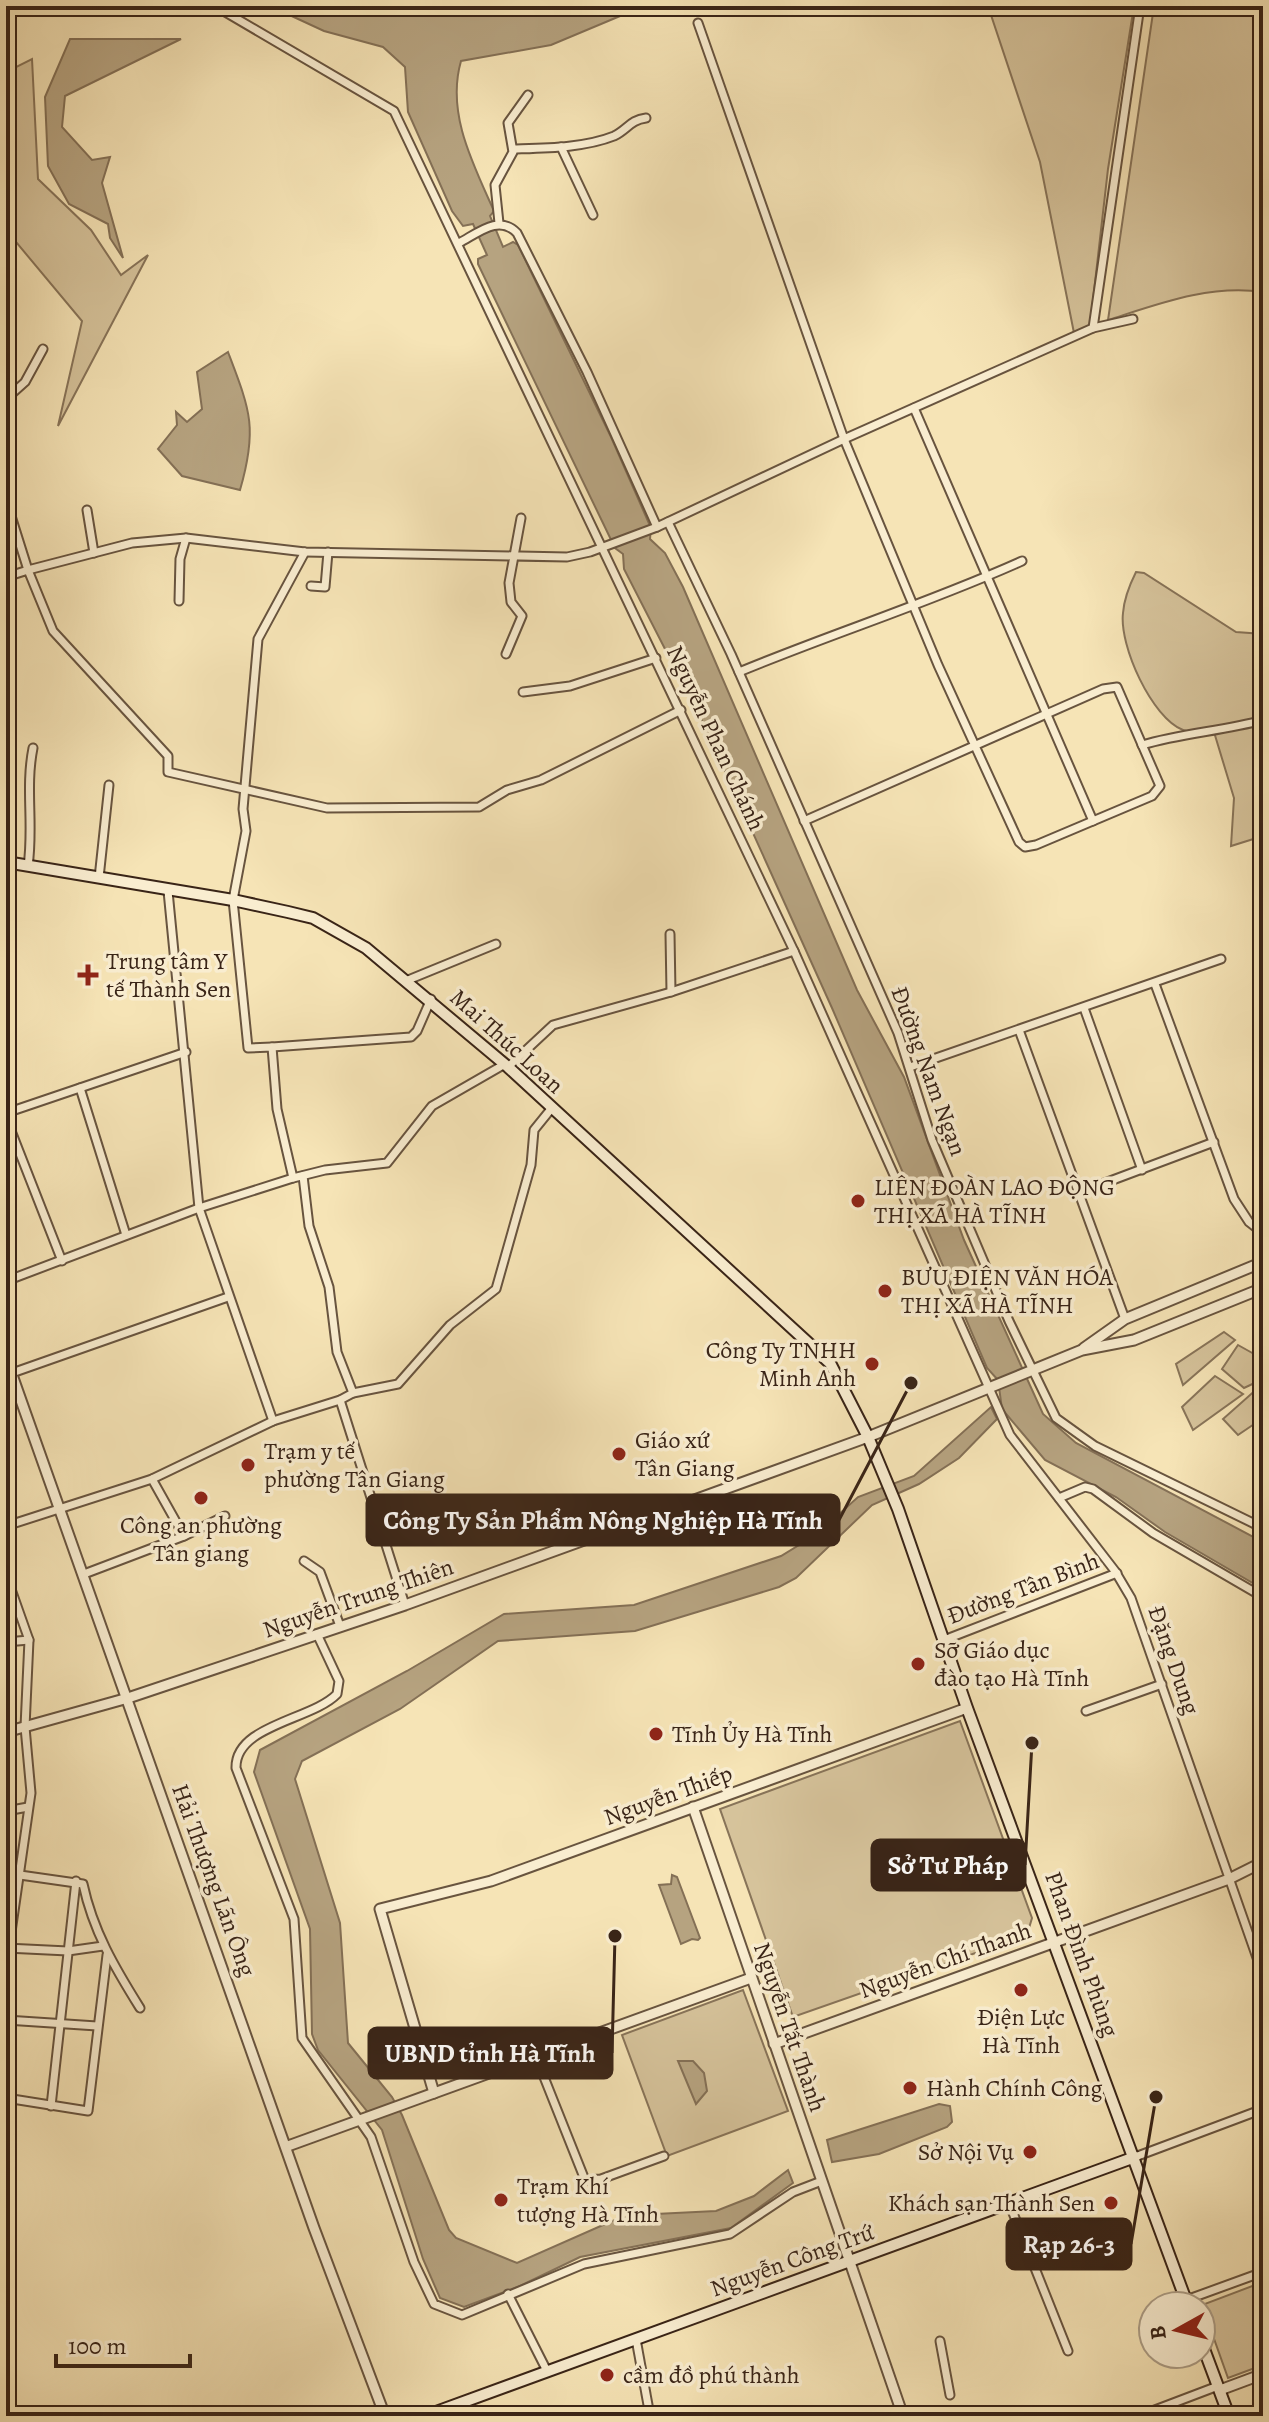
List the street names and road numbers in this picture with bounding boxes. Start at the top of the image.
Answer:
street label: Nguyễn Phan Chánh [659,640,773,836]
street label: Mai Thúc Loan [443,981,571,1101]
street label: Đường Nam Ngạn [883,982,975,1160]
street label: Đường Tân Bình [942,1544,1104,1632]
street label: Nguyễn Trung Thiên [258,1550,458,1646]
street label: Đặng Dung [1140,1601,1208,1719]
street label: Nguyễn Thiếp [599,1757,737,1833]
street label: Hải Thượng Lãn Ông [164,1779,264,1981]
street label: Phan Đình Phùng [1037,1867,1127,2041]
street label: Nguyễn Chí Thanh [854,1914,1036,2006]
street label: Nguyễn Tất Thành [746,1938,834,2116]
street label: Nguyễn Công Trứ [706,2215,879,2304]

